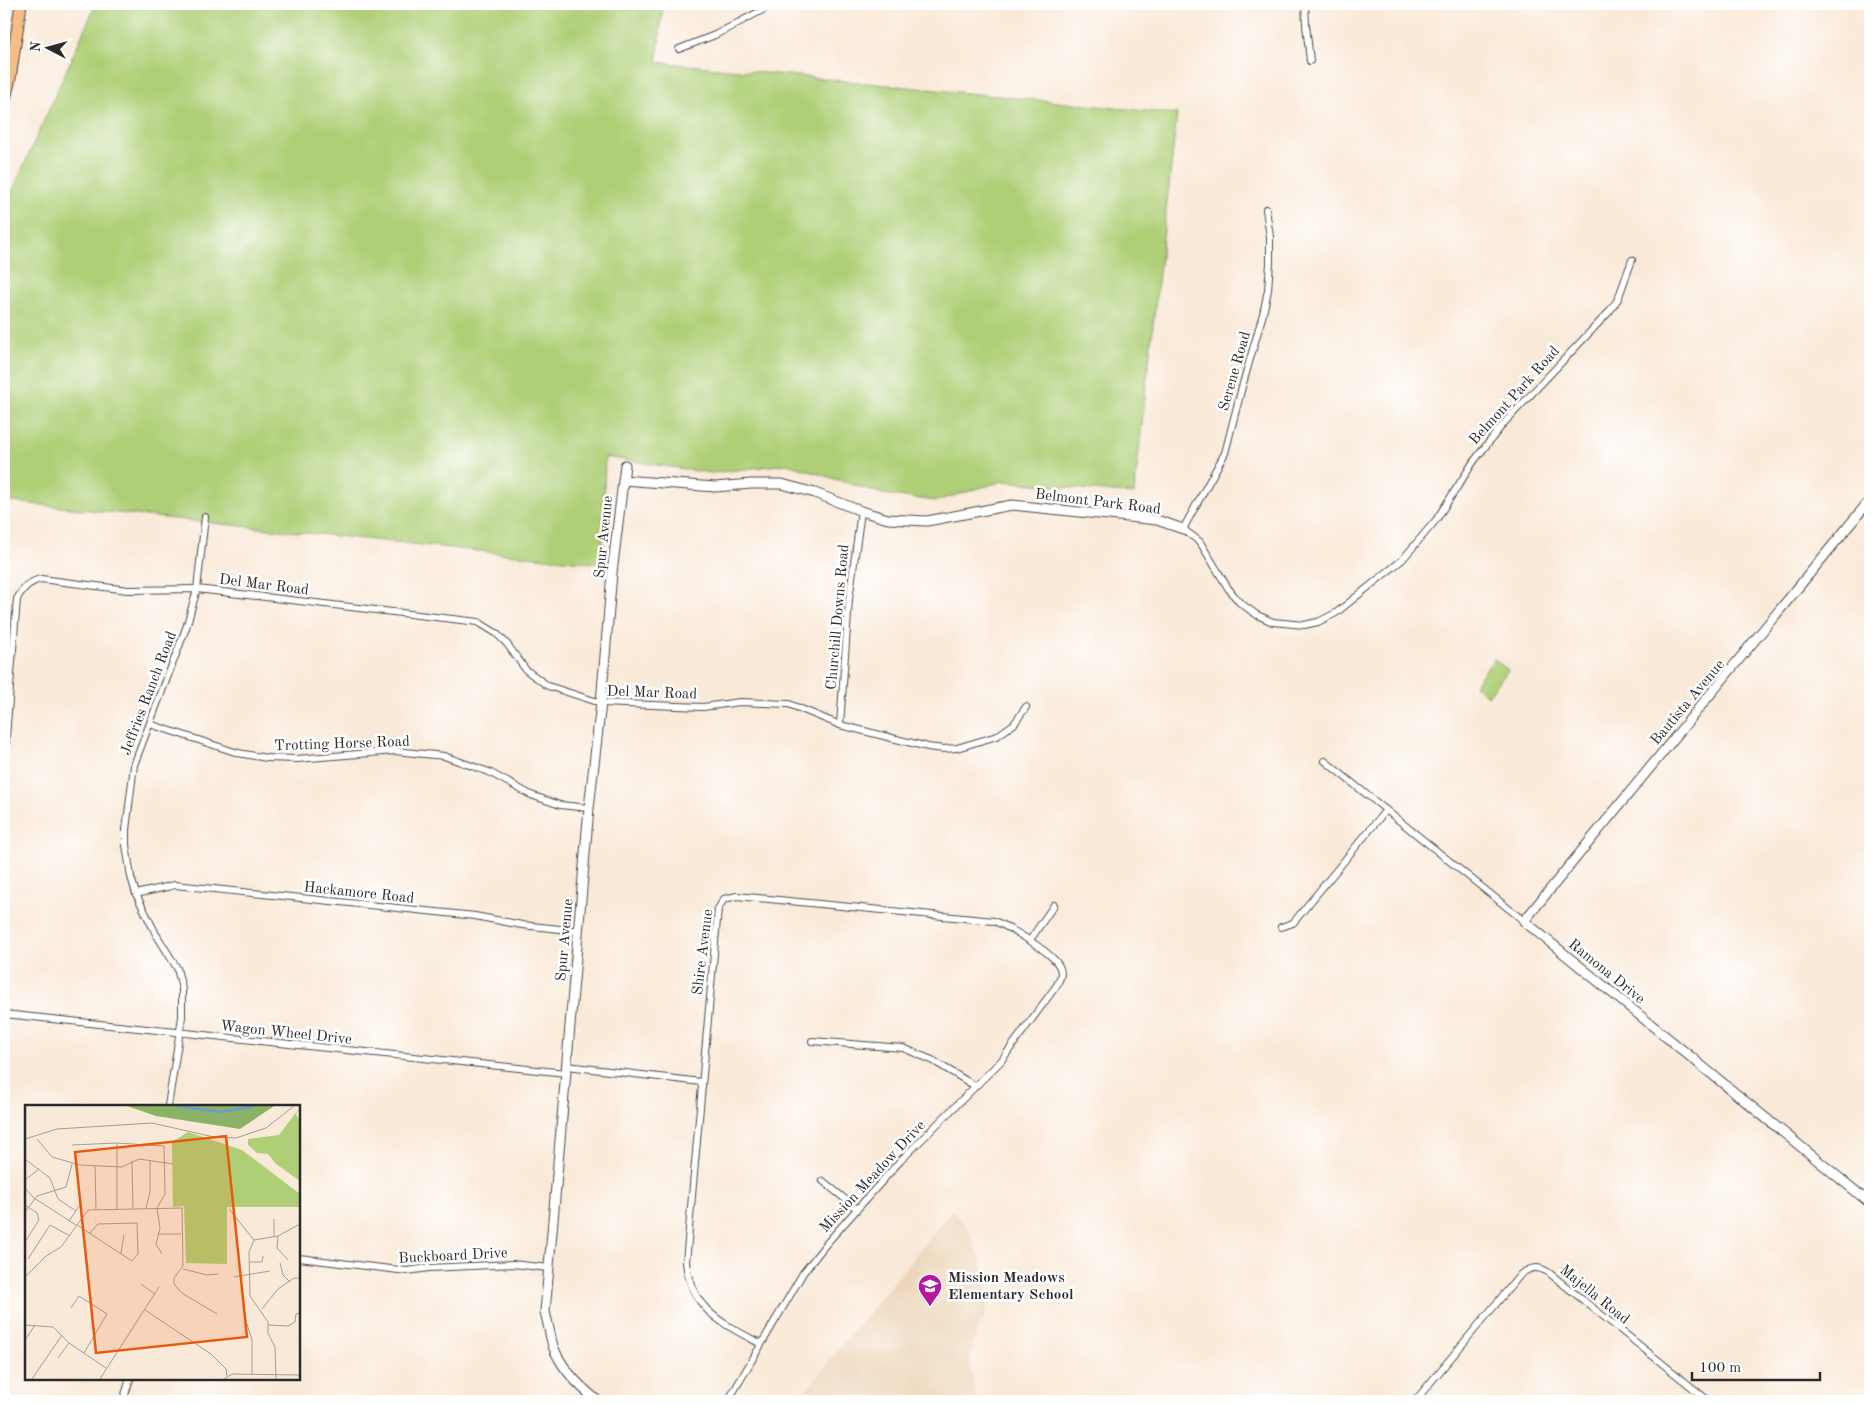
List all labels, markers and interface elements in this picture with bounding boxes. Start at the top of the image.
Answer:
north arrow [22,22,72,72]
text: N [29,40,44,53]
street label: Serene Road [1217,330,1254,413]
street label: Belmont Park Road [1467,344,1563,448]
street label: Belmont Park Road [1034,487,1162,518]
street label: Spur Avenue [593,495,616,579]
street label: Churchill Downs Road [825,543,852,691]
street label: Del Mar Road [218,573,310,598]
street label: Jeffries Ranch Road [119,629,180,758]
street label: Bautista Avenue [1648,657,1728,748]
street label: Del Mar Road [606,684,698,703]
street label: Trotting Horse Road [274,735,410,754]
street label: Hackamore Road [303,880,415,907]
street label: Spur Avenue [554,898,577,982]
street label: Shire Avenue [691,908,716,996]
street label: Ramona Drive [1565,937,1647,1007]
street label: Wagon Wheel Drive [219,1019,353,1048]
inset map [25,1105,300,1380]
street label: Mission Meadow Drive [817,1118,929,1236]
street label: Buckboard Drive [398,1246,508,1267]
street label: Majella Road [1556,1263,1632,1328]
place label: Mission Meadows Elementary School [948,1271,1074,1303]
school or university icon: Mission Meadows Elementary School [917,1273,943,1307]
scale bar [1692,1350,1819,1382]
text: 100 m [1699,1361,1741,1376]

